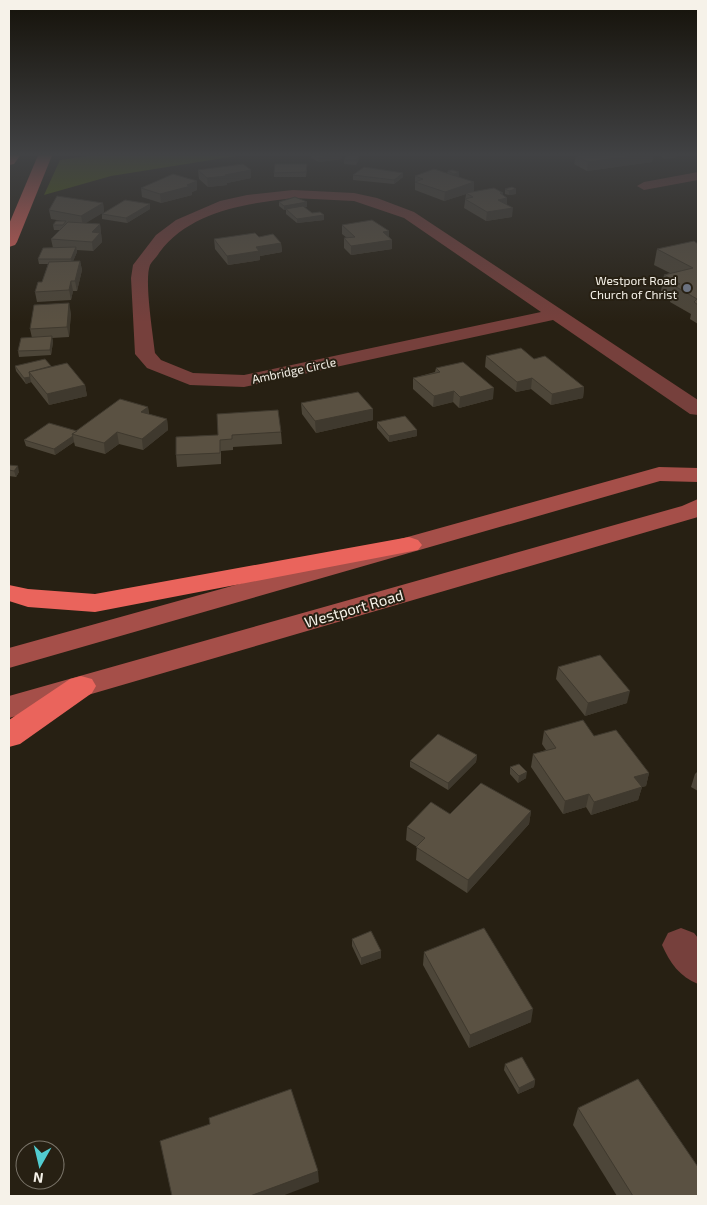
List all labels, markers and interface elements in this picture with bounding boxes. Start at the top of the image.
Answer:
place label: Westport Road Church of Christ [590,273,677,301]
marker: Westport Road Church of Christ [681,282,693,294]
street label: Ambridge Circle [250,354,337,386]
street label: Westport Road [302,585,405,631]
north arrow [15,1140,65,1190]
text: N [32,1169,44,1187]

